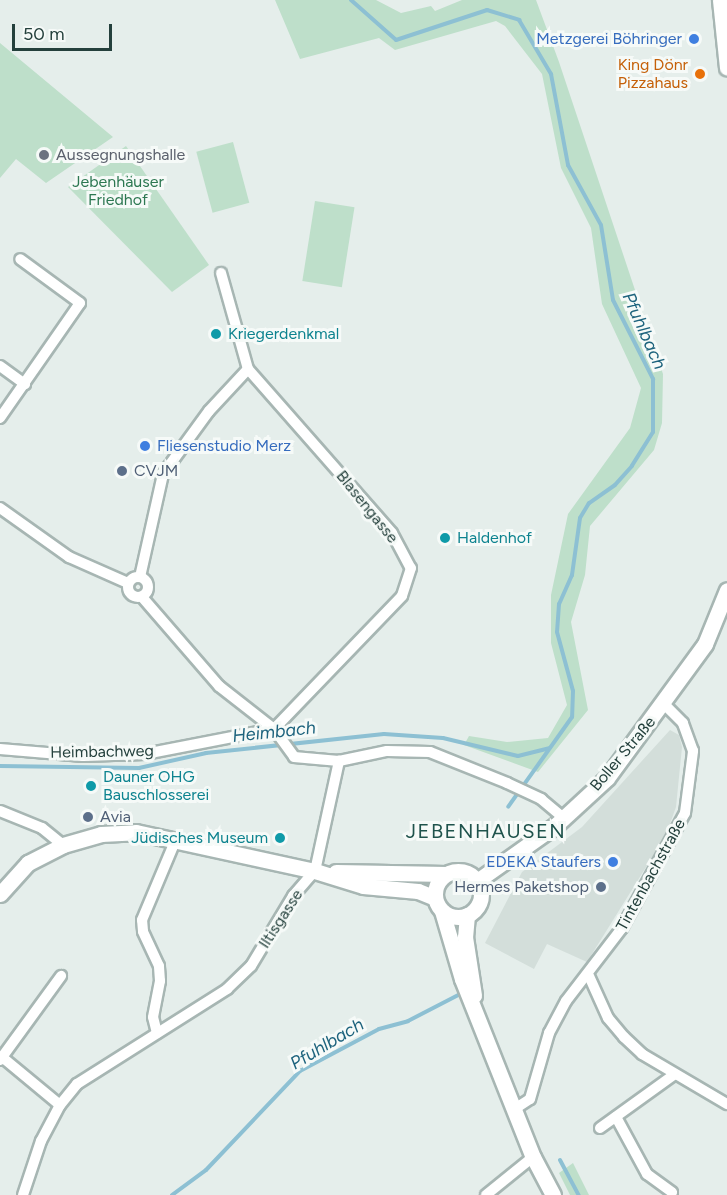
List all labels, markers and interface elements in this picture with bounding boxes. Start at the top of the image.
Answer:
scale bar [15,12,116,50]
text: 50 m [23,23,65,45]
place label: Metzgerei Böhringer [536,29,682,49]
marker: Metzgerei Böhringer [687,32,701,46]
place label: King Dönr Pizzahaus [618,55,688,93]
marker: King Dönr Pizzahaus [693,67,707,81]
place label: Aussegnungshalle [56,145,185,165]
marker: Aussegnungshalle [37,148,51,162]
park label: Jebenhäuser Friedhof [72,172,164,210]
water label: Pfuhlbach [617,289,671,373]
place label: Kriegerdenkmal [228,324,339,344]
marker: Kriegerdenkmal [209,327,223,341]
place label: Fliesenstudio Merz [157,436,291,456]
marker: Fliesenstudio Merz [138,439,152,453]
place label: CVJM [134,461,178,481]
marker: CVJM [115,464,129,478]
street label: Blasengasse [332,467,402,547]
place label: Haldenhof [457,528,532,548]
marker: Haldenhof [438,531,452,545]
street label: Boller Straße [586,713,660,795]
water label: Heimbach [231,717,317,747]
street label: Heimbachweg [50,741,154,763]
place label: Dauner OHG Bauschlosserei [103,767,209,805]
marker: Dauner OHG Bauschlosserei [84,779,98,793]
place label: Avia [100,807,131,827]
marker: Avia [81,810,95,824]
street label: Tintenbachstraße [612,816,690,934]
district label: JEBENHAUSEN [406,819,566,843]
place label: Jüdisches Museum [131,828,268,848]
marker: Jüdisches Museum [273,831,287,845]
place label: EDEKA Staufers [486,852,601,872]
marker: EDEKA Staufers [606,855,620,869]
place label: Hermes Paketshop [454,877,589,897]
marker: Hermes Paketshop [594,880,608,894]
street label: Iltisgasse [255,886,307,952]
water label: Pfuhlbach [286,1014,368,1074]

